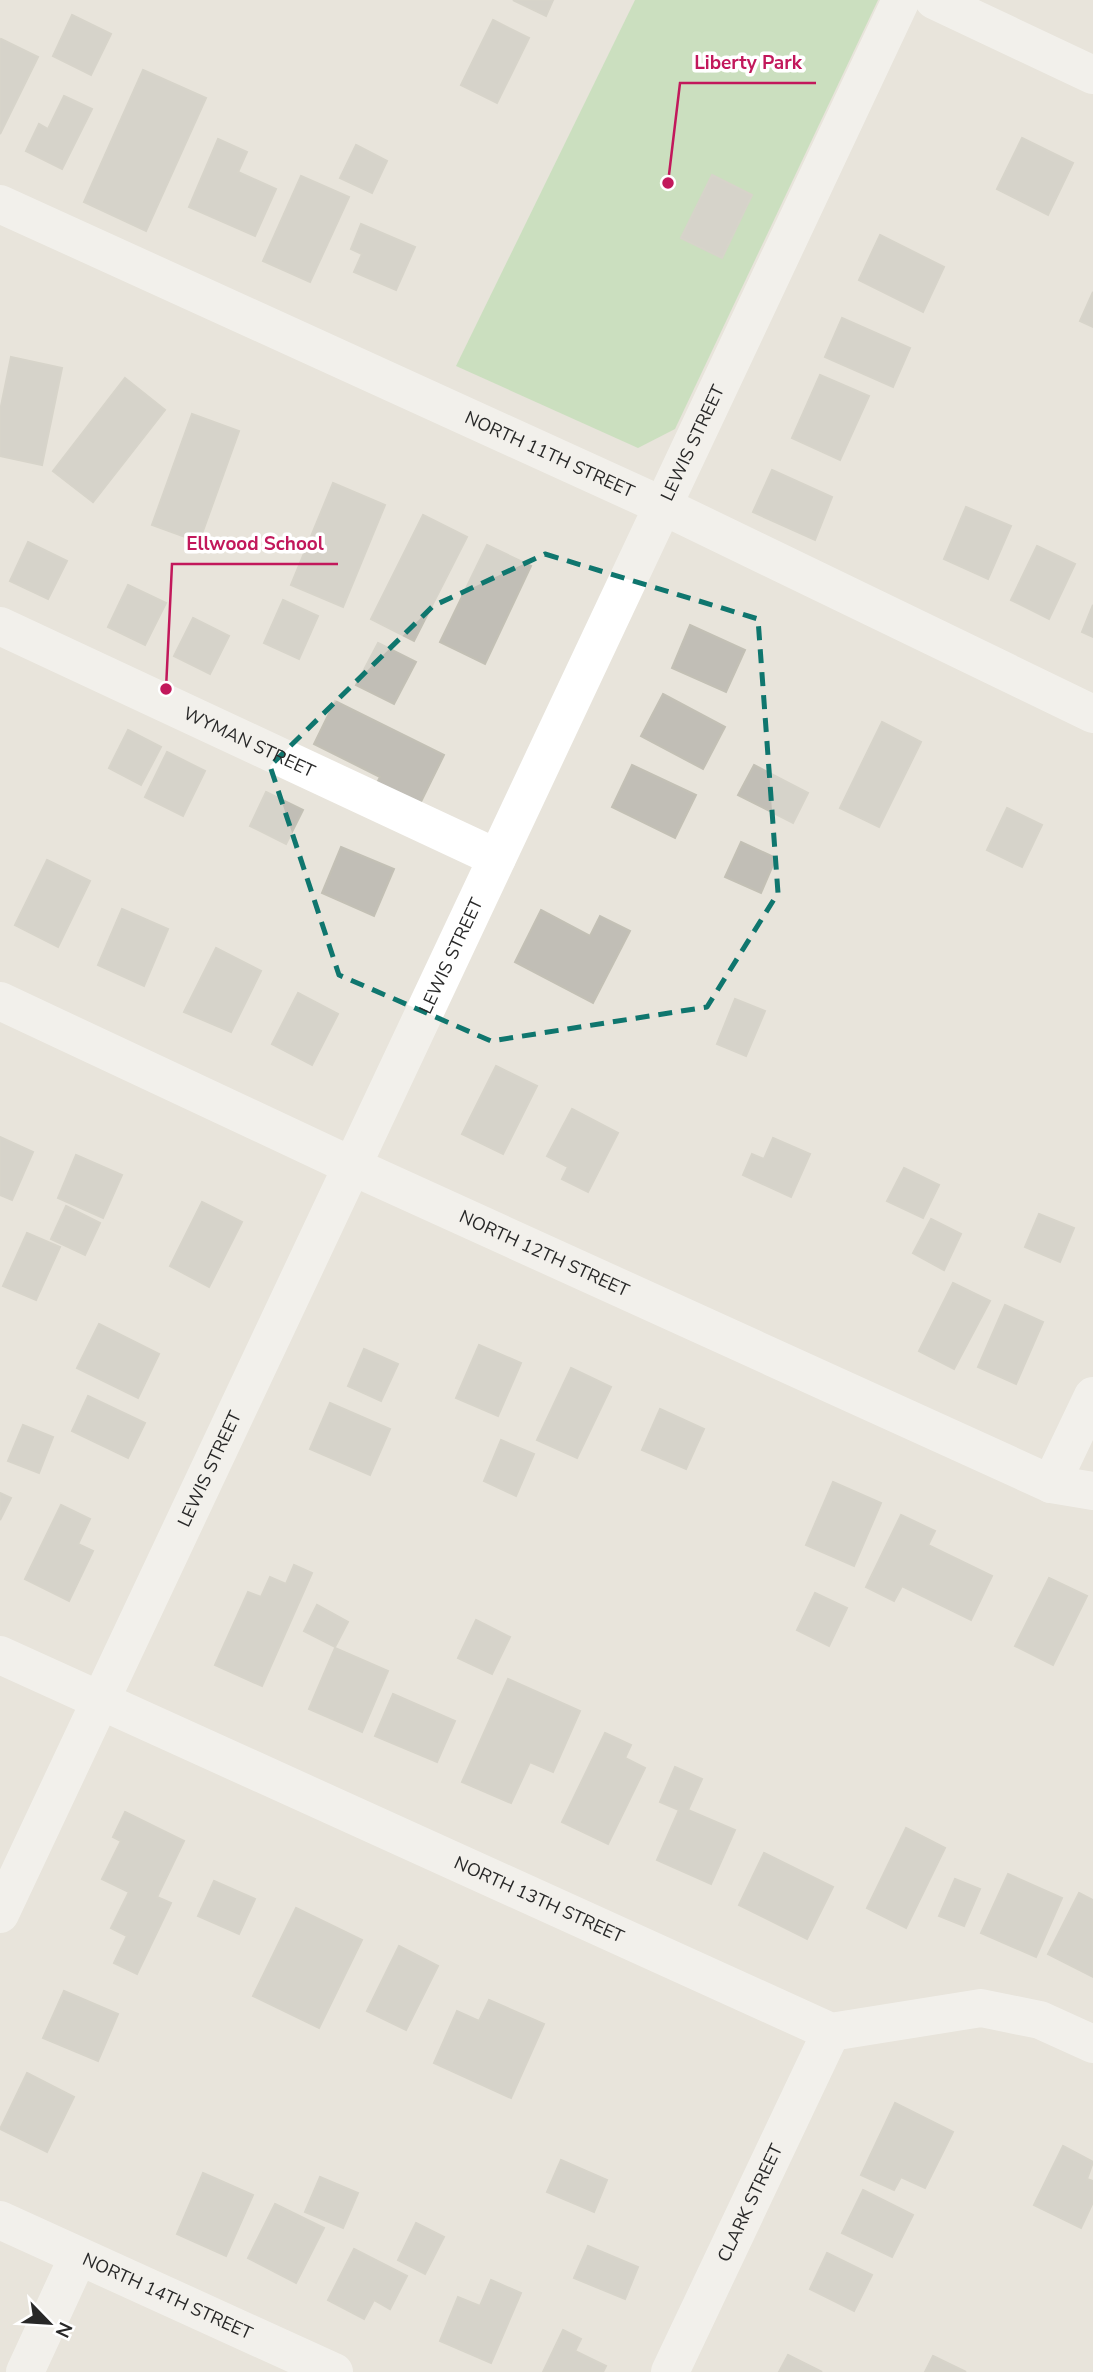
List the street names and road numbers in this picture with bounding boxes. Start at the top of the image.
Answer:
street label: LEWIS STREET [655,381,730,505]
street label: NORTH 11TH STREET [461,405,639,504]
street label: WYMAN STREET [179,701,319,783]
street label: LEWIS STREET [413,894,489,1018]
street label: NORTH 12TH STREET [455,1204,633,1303]
street label: LEWIS STREET [172,1407,247,1531]
street label: NORTH 13TH STREET [450,1851,628,1949]
street label: CLARK STREET [712,2140,788,2266]
street label: NORTH 14TH STREET [79,2247,256,2345]

